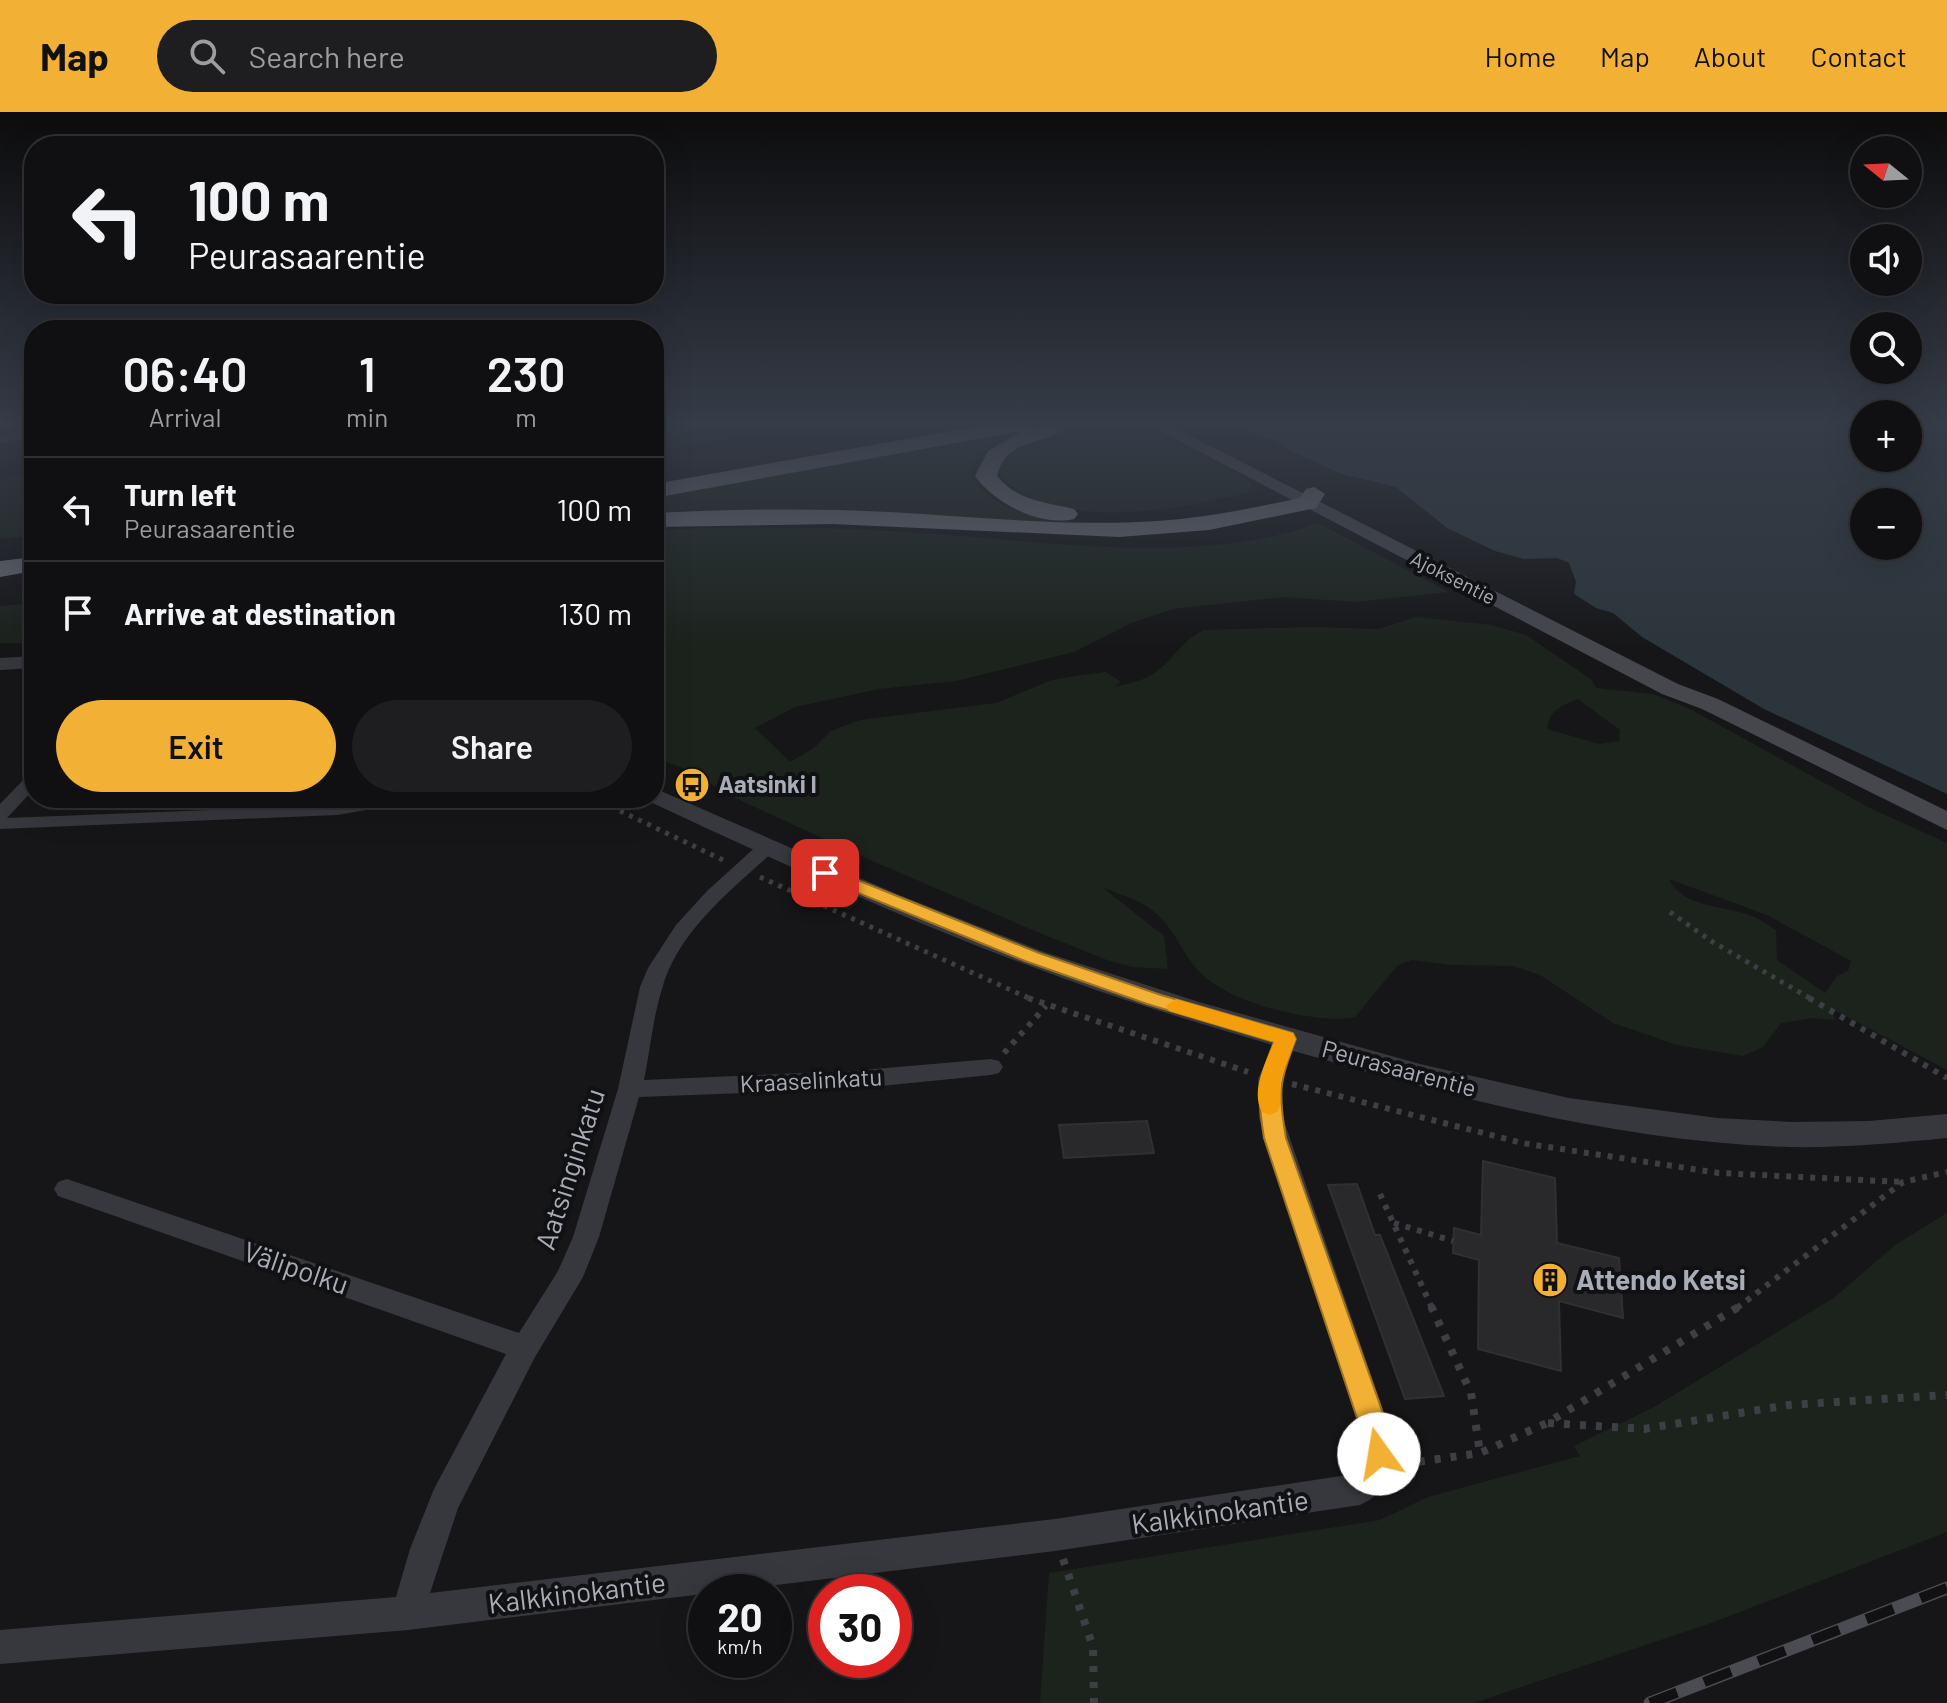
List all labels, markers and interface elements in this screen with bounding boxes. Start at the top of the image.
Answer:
search box [157,20,717,92]
text: Map [40,33,109,79]
icon: search [185,34,229,78]
text: Search here [249,38,405,74]
text: Home [1485,39,1556,73]
text: Map [1600,39,1650,73]
text: About [1694,39,1766,73]
text: Contact [1810,39,1907,73]
north arrow [1850,136,1922,208]
map controls [1850,136,1922,560]
text: 100 m [188,165,330,232]
icon: left [56,168,160,272]
button: sound [1850,224,1922,296]
text: Peurasaarentie [188,233,426,276]
button: search [1850,312,1922,384]
text: 06:40 [123,344,248,402]
text: 1 [359,344,376,402]
text: 230 [487,344,565,402]
button: + [1850,400,1922,472]
text: Arrival [149,401,221,432]
text: min [346,401,388,432]
text: m [515,401,537,432]
text: Turn left [124,476,237,512]
icon: left [56,487,100,531]
button: − [1850,488,1922,560]
text: 100 m [557,491,632,527]
text: Peurasaarentie [124,512,296,543]
street label: Ajoksentie [1407,546,1500,609]
icon: arrive [56,591,100,635]
text: Arrive at destination [124,595,396,631]
text: 130 m [558,595,632,631]
button: Exit [56,700,336,792]
button: Share [352,700,632,792]
bus stop icon: Aatsinki I [673,766,711,804]
place label: Aatsinki I [718,769,817,798]
pin [791,839,859,907]
icon: arrive [803,851,847,895]
street label: Peurasaarentie [1319,1033,1480,1102]
street label: Kraaselinkatu [739,1061,883,1098]
street label: Aatsinginkatu [527,1084,611,1254]
street label: Välipolku [239,1233,353,1301]
building icon: Attendo Ketsi [1531,1261,1569,1299]
place label: Attendo Ketsi [1576,1262,1746,1296]
position arrow [1337,1412,1421,1496]
street label: Kalkkinokantie [1129,1482,1311,1540]
street label: Kalkkinokantie [486,1564,668,1620]
speed limit sign: 30 [808,1574,912,1678]
text: 20 [717,1592,763,1640]
text: km/h [717,1634,763,1658]

